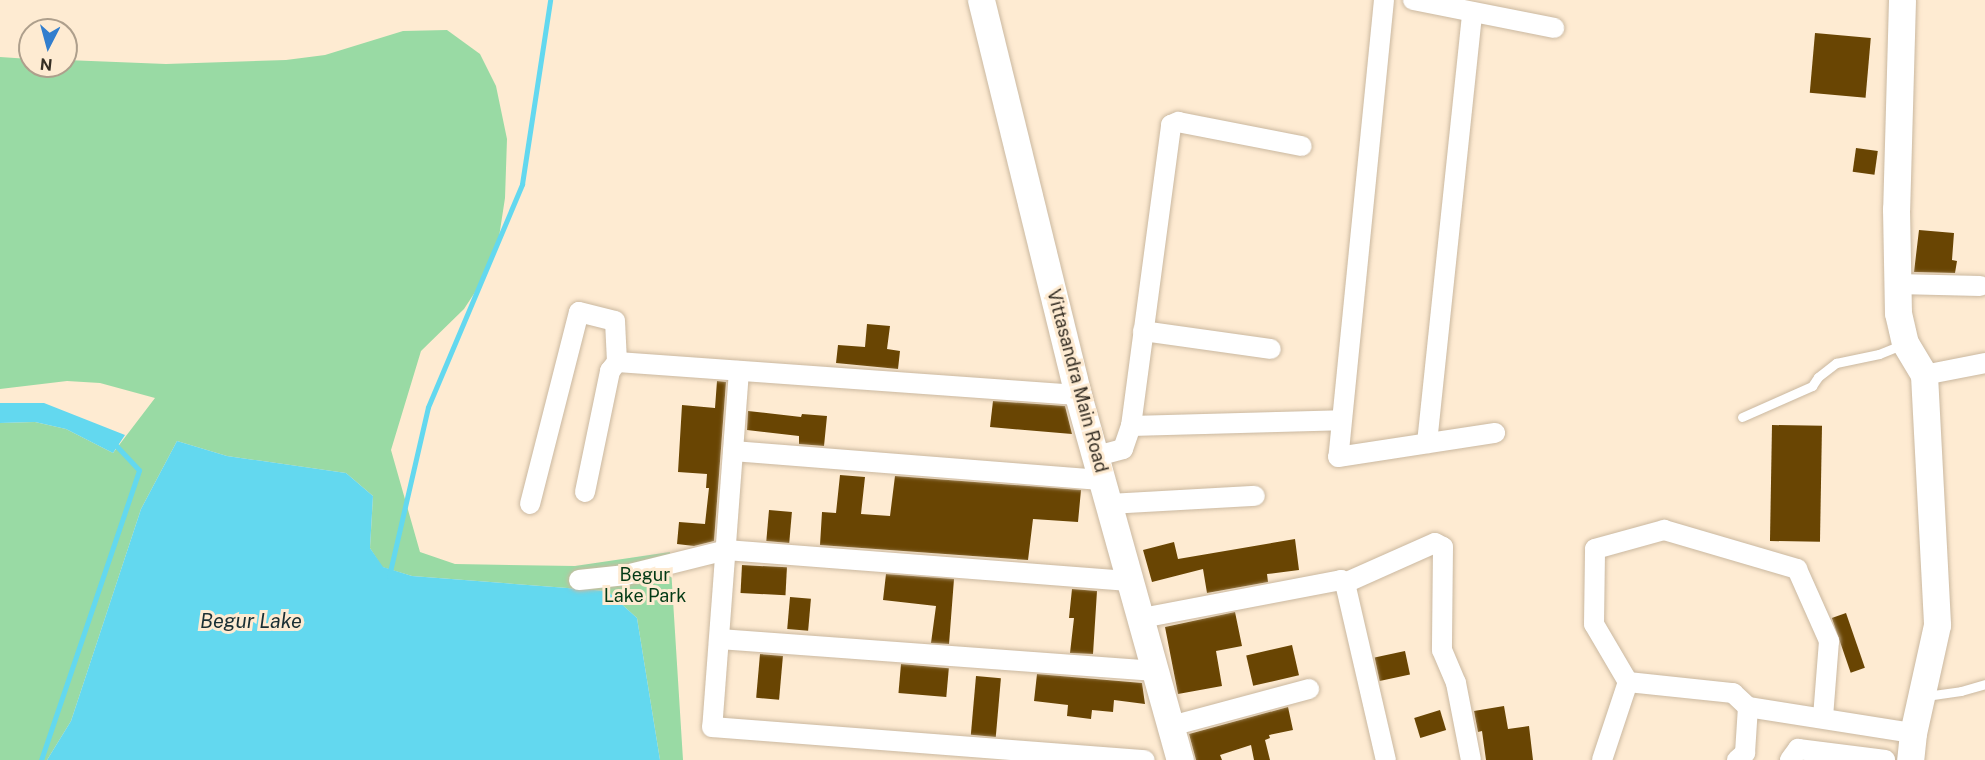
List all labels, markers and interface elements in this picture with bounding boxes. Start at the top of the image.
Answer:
north arrow [18,18,78,78]
text: N [39,54,53,75]
street label: Vittasandra Main Road [1042,287,1112,475]
park label: Begur Lake Park [604,565,686,608]
water label: Begur Lake [200,609,302,633]

